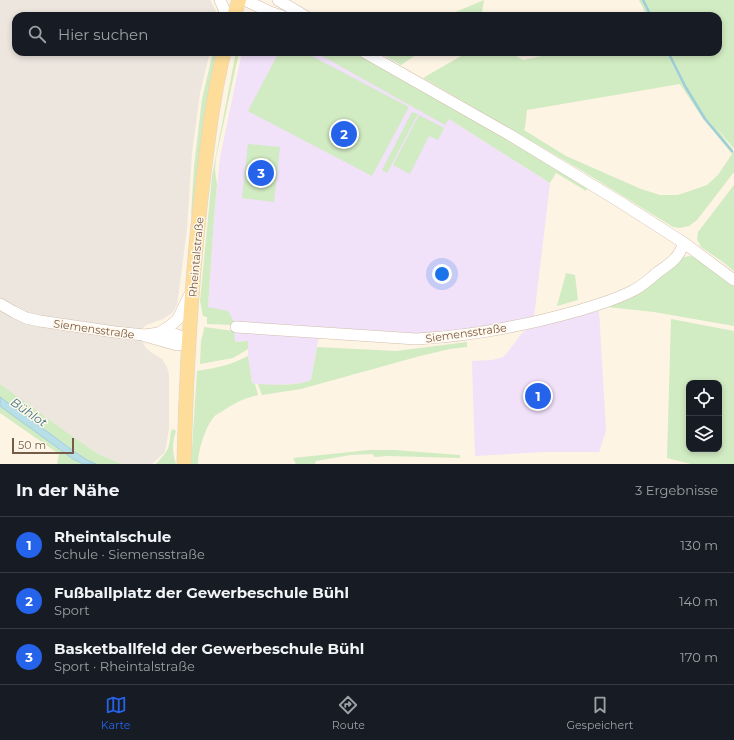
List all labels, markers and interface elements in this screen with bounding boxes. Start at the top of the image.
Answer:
search box [12,12,722,56]
icon: search [26,23,48,45]
text: Hier suchen [58,25,148,44]
pin: 2 [331,119,357,149]
pin: 3 [248,158,274,188]
street label: Rheintalstraße [186,216,207,298]
your location [432,264,452,284]
street label: Siemensstraße [53,316,136,342]
street label: Siemensstraße [425,320,508,346]
map controls [686,380,722,452]
button: locate [686,380,722,416]
pin: 1 [525,381,551,411]
water label: Bühlot [8,394,50,430]
button: layers [686,416,722,452]
scale bar [12,436,74,455]
text: 50 m [18,438,46,452]
text: In der Nähe [16,480,120,500]
text: 3 Ergebnisse [635,482,718,498]
text: Rheintalschule [54,527,171,546]
text: 1 [26,537,32,553]
text: 130 m [680,537,718,553]
text: Schule · Siemensstraße [54,546,205,562]
text: Fußballplatz der Gewerbeschule Bühl [54,583,349,602]
text: 2 [25,593,33,609]
text: 140 m [679,593,718,609]
text: Sport [54,602,90,618]
text: Basketballfeld der Gewerbeschule Bühl [54,639,364,658]
text: 3 [25,649,33,665]
text: 170 m [680,649,718,665]
text: Sport · Rheintalstraße [54,658,195,674]
tab: Karte [101,694,130,732]
tab: Route [332,694,365,732]
tab: Gespeichert [566,694,633,732]

